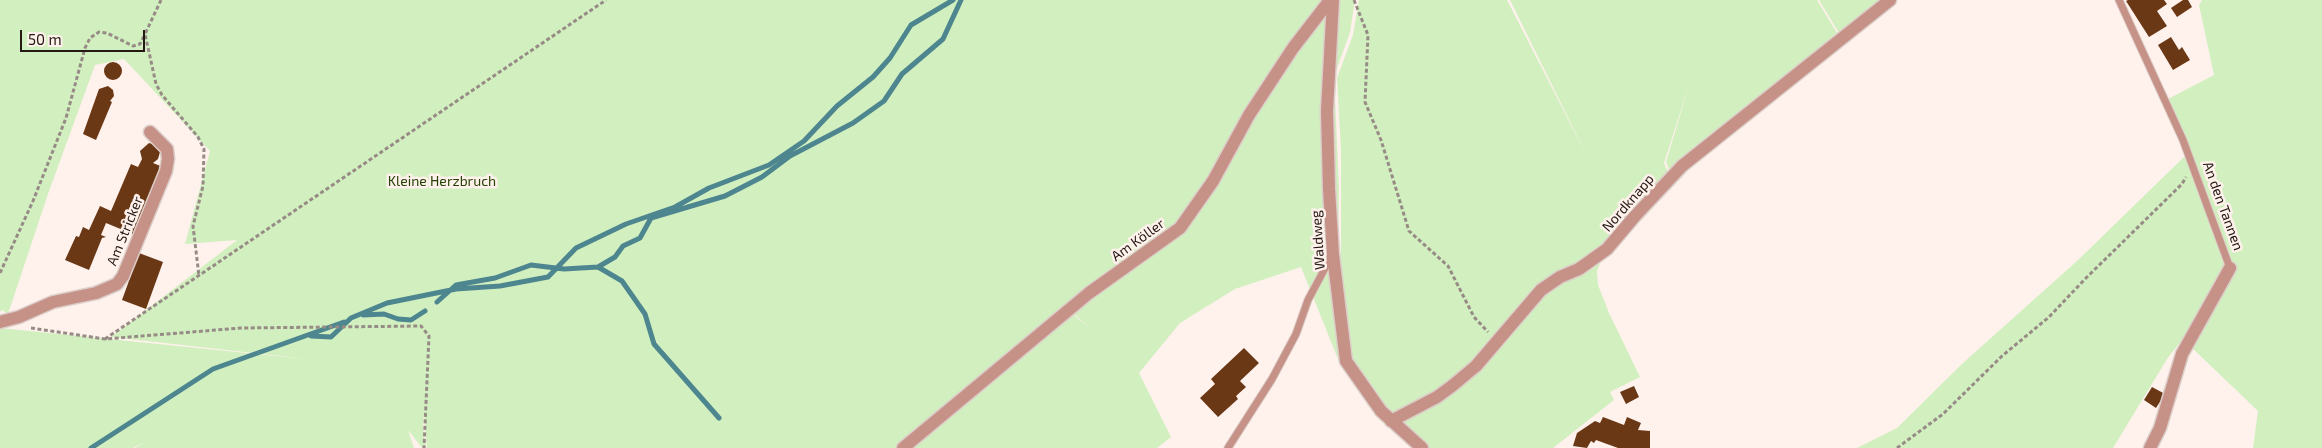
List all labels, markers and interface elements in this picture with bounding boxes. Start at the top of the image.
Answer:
scale bar [22,20,148,52]
text: 50 m [28,30,62,48]
street label: An den Tannen [2199,159,2247,253]
street label: Nordknapp [1599,171,1657,235]
park label: Kleine Herzbruch [388,173,496,189]
street label: Am Stricker [104,194,146,268]
street label: Waldweg [1308,210,1328,270]
street label: Am Köller [1108,215,1168,265]

